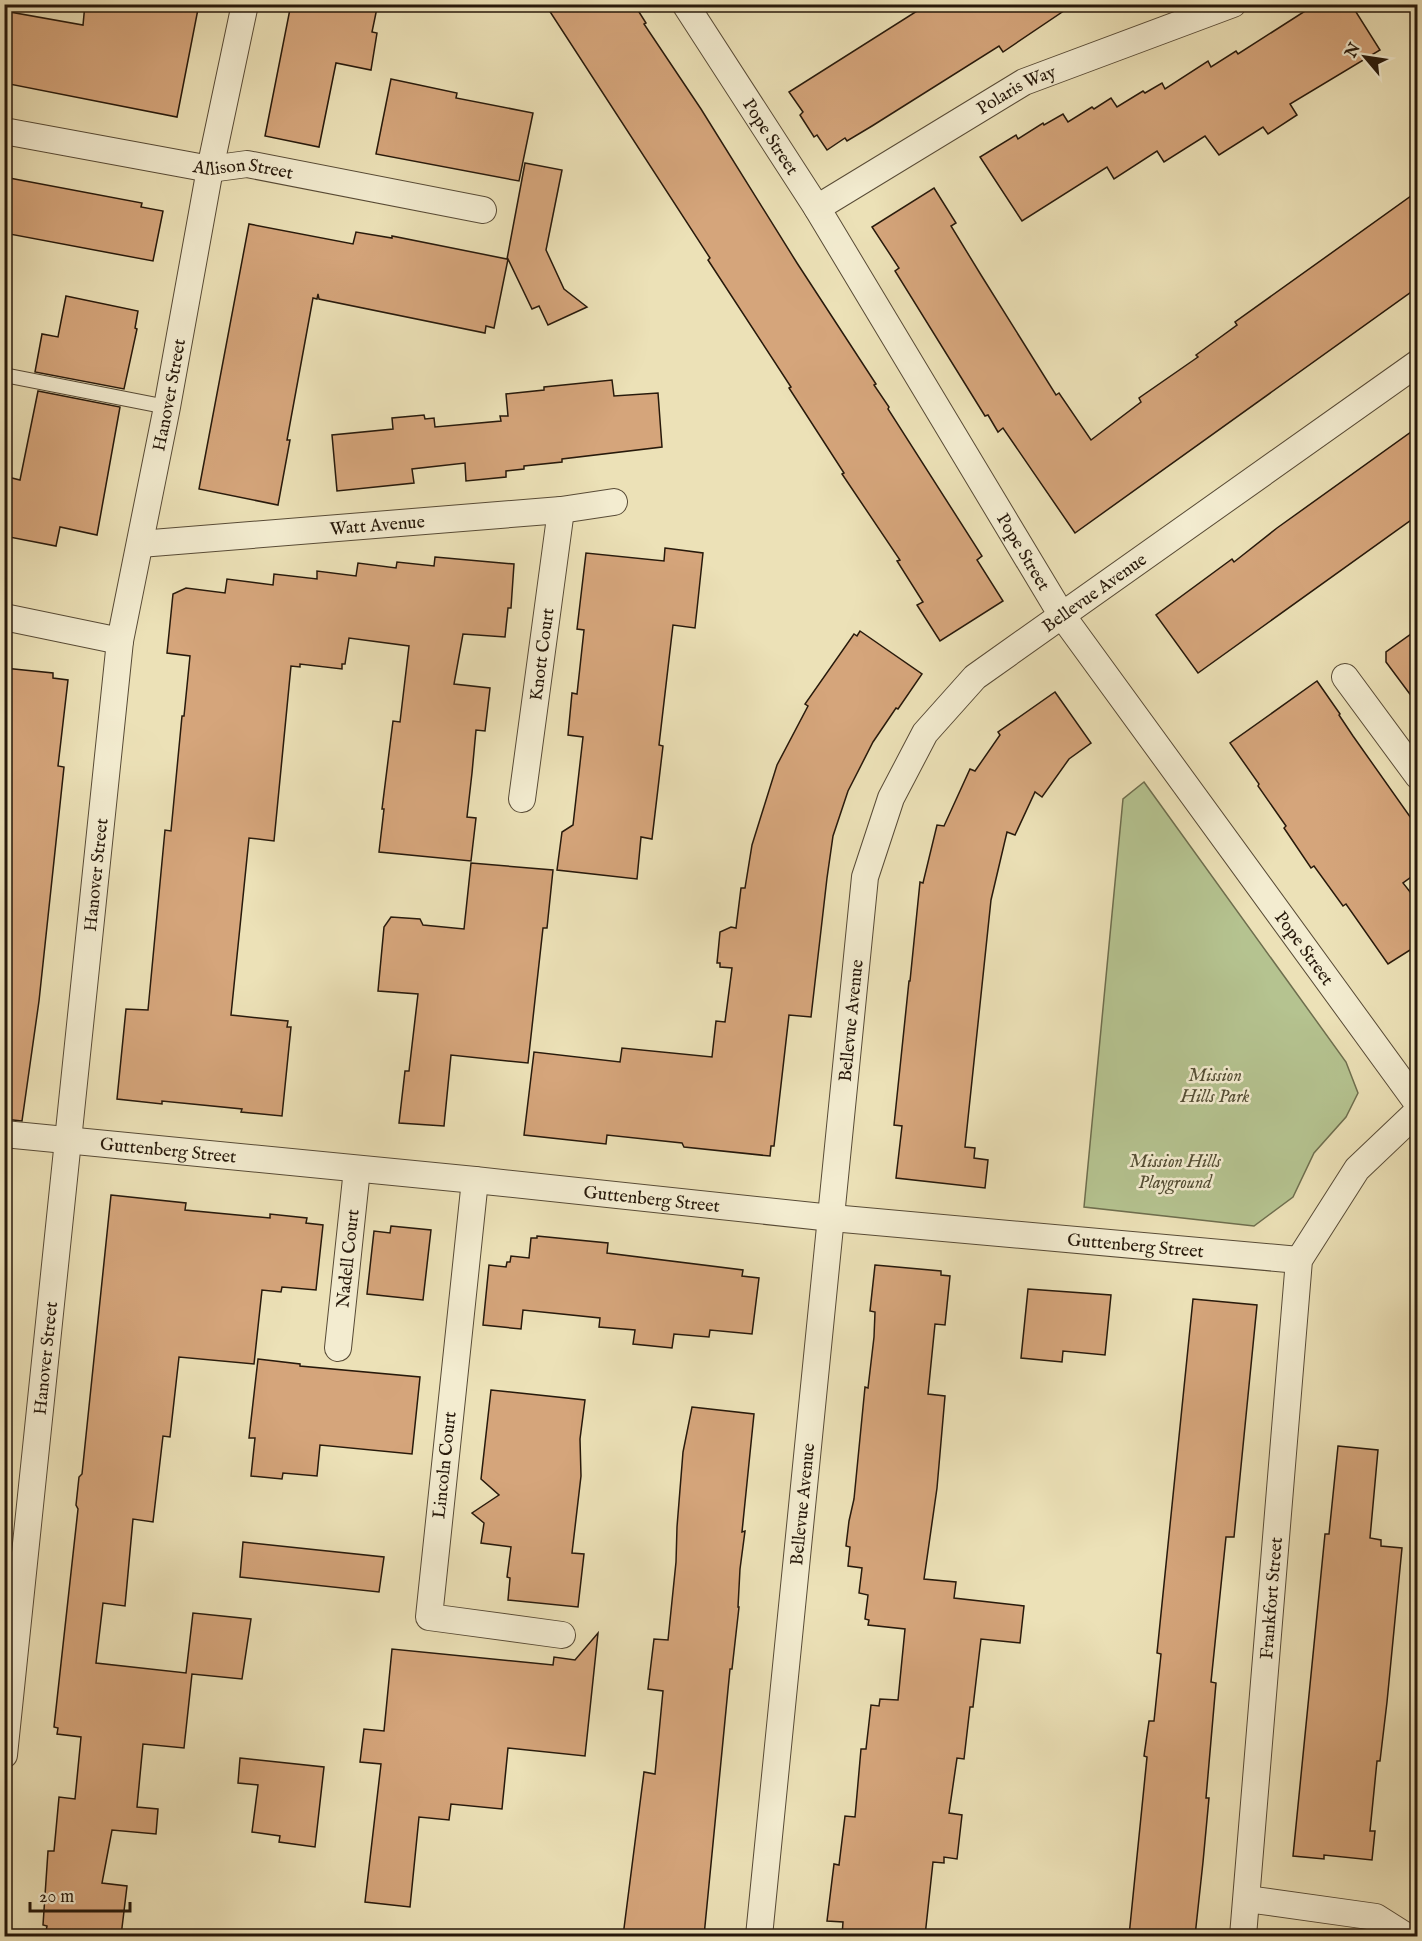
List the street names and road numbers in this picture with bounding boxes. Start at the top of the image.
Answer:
street label: Polaris Way [973,61,1060,121]
street label: Pope Street [736,95,803,180]
street label: Allison Street [190,154,295,186]
street label: Hanover Street [148,337,192,453]
street label: Pope Street [990,510,1054,595]
street label: Watt Avenue [329,511,426,542]
street label: Bellevue Avenue [1038,549,1152,639]
street label: Knott Court [525,607,561,702]
street label: Hanover Street [80,817,114,933]
street label: Pope Street [1268,907,1338,991]
street label: Bellevue Avenue [835,958,870,1083]
street label: Guttenberg Street [99,1133,237,1170]
street label: Guttenberg Street [582,1182,721,1219]
street label: Nadell Court [332,1208,366,1309]
street label: Guttenberg Street [1066,1229,1205,1264]
street label: Hanover Street [29,1300,64,1416]
street label: Lincoln Court [428,1410,463,1520]
street label: Bellevue Avenue [786,1442,821,1567]
street label: Frankfort Street [1256,1536,1289,1660]

